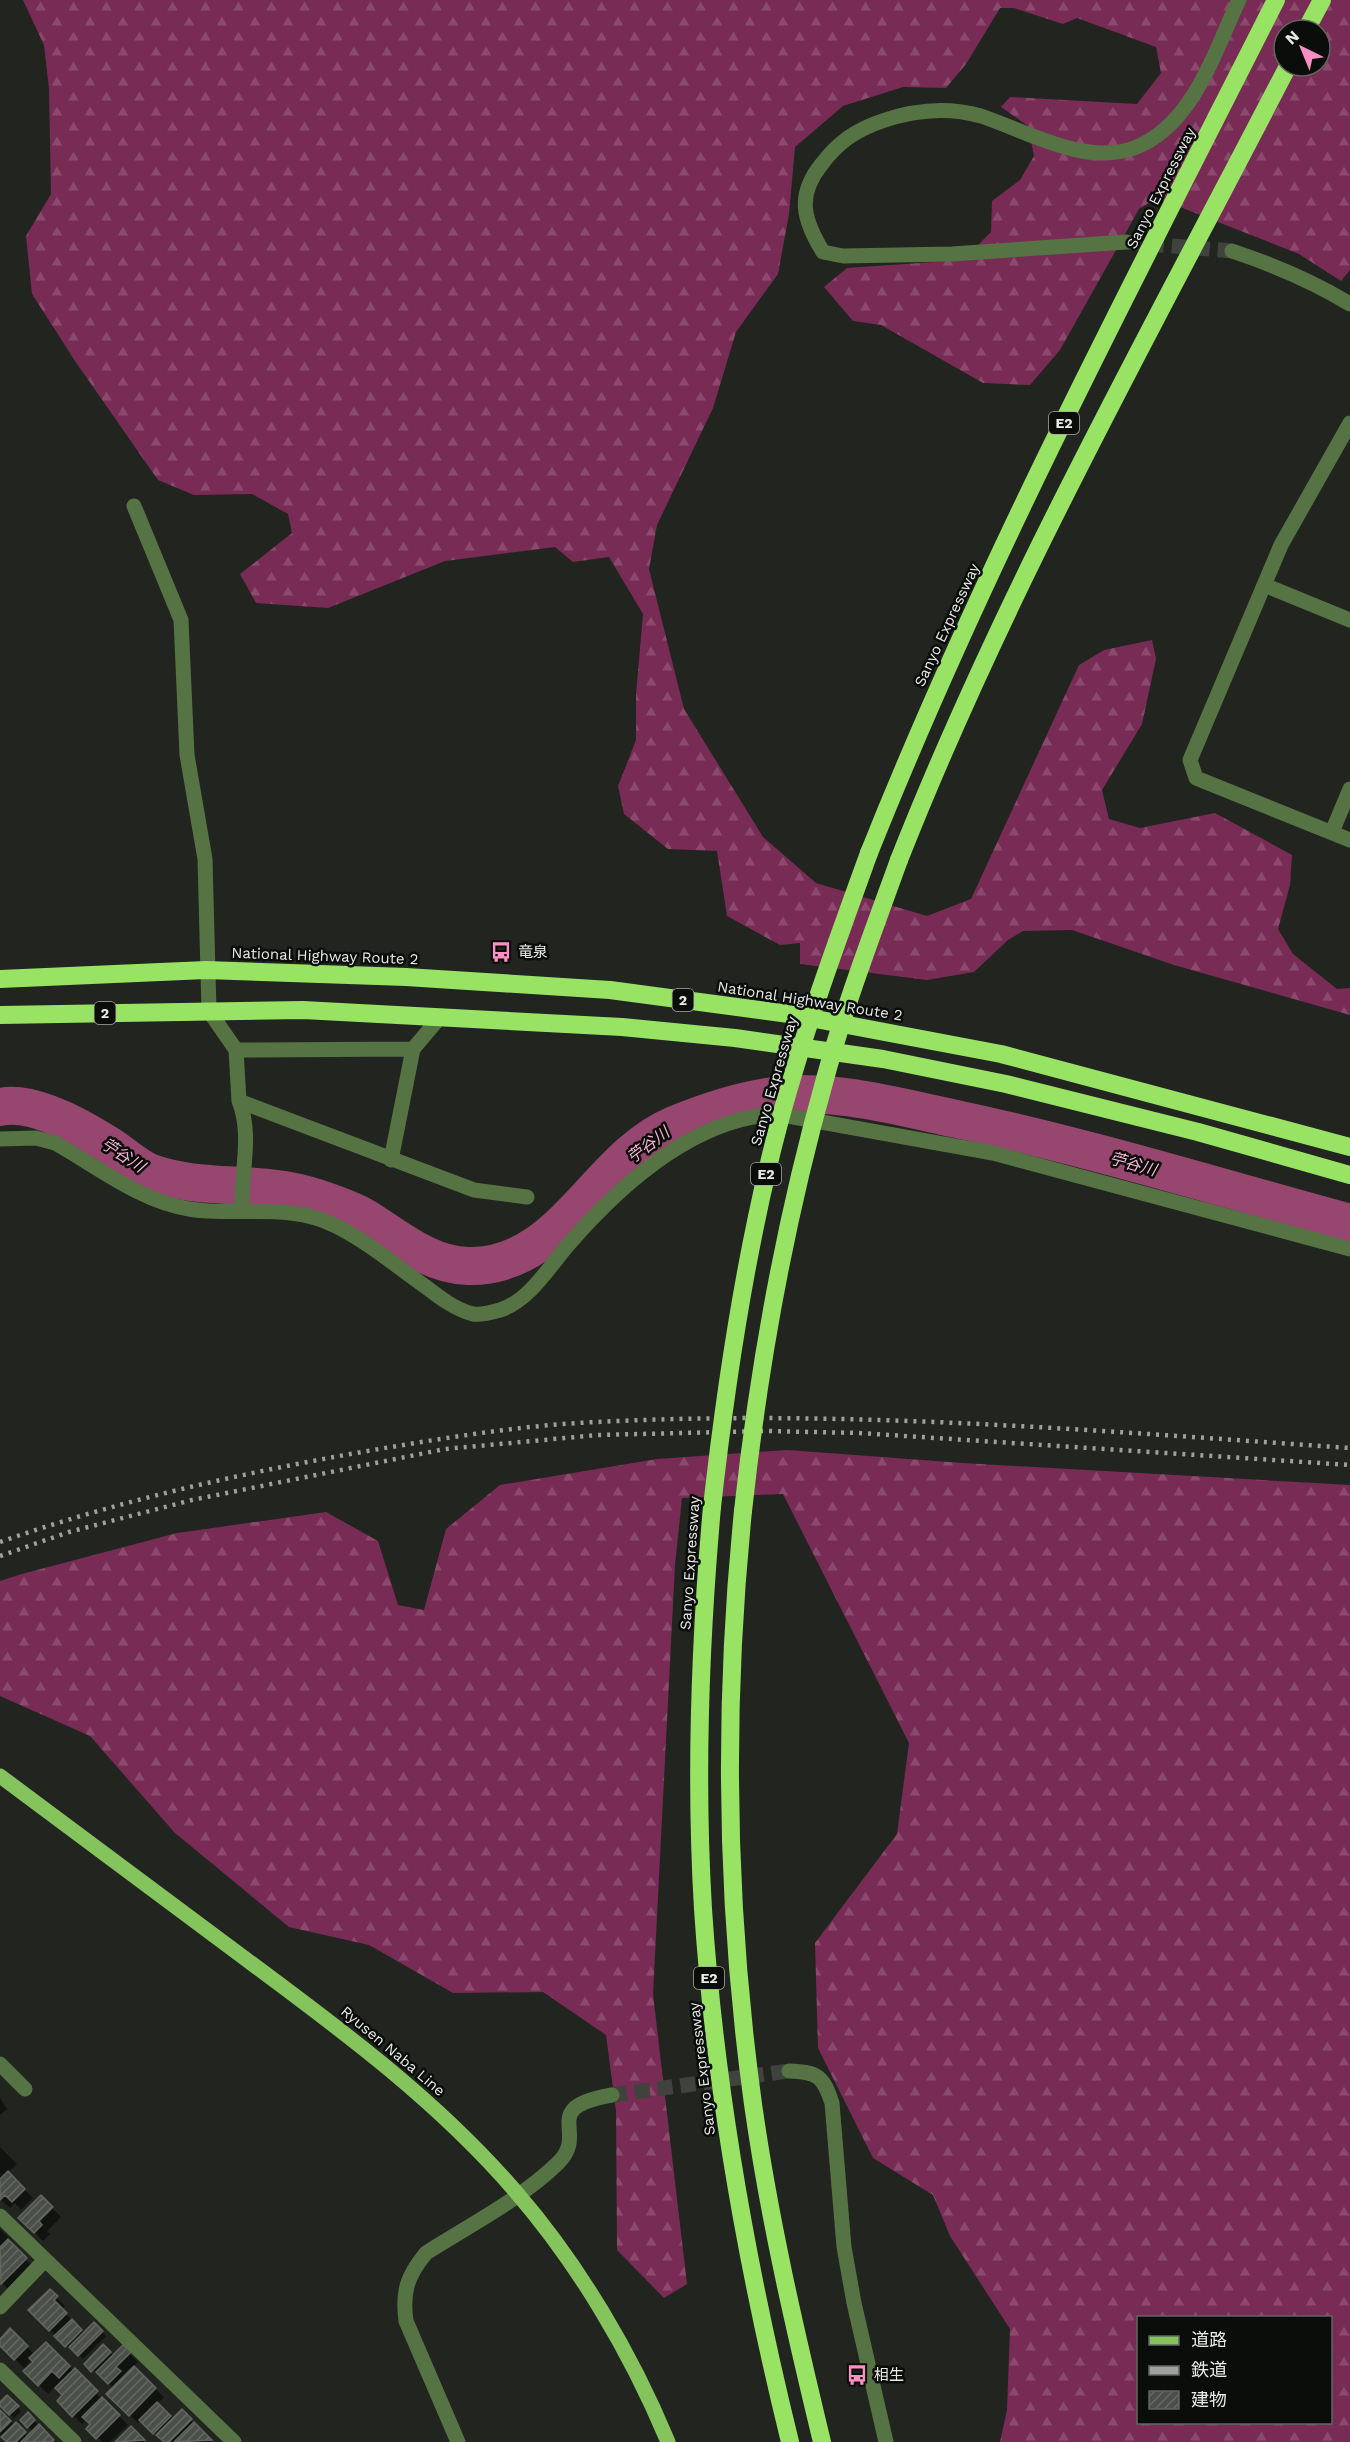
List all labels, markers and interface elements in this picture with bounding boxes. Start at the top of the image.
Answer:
north arrow [1272,18,1332,78]
text: N [1281,26,1303,48]
street label: Sanyo Expressway [1123,124,1200,252]
road number: E2 [1049,412,1079,434]
street label: Sanyo Expressway [911,560,984,689]
bus stop icon: 竜泉 [489,940,513,964]
place label: 竜泉 [518,943,548,961]
street label: National Highway Route 2 [231,944,419,968]
street label: National Highway Route 2 [716,977,904,1025]
road number: 2 [672,989,694,1011]
road number: 2 [94,1002,116,1024]
street label: Sanyo Expressway [747,1014,801,1148]
water label: 苧谷川 [623,1122,674,1167]
water label: 苧谷川 [98,1134,150,1177]
water label: 苧谷川 [1107,1149,1161,1180]
road number: E2 [751,1163,781,1185]
street label: Sanyo Expressway [676,1495,704,1630]
road number: E2 [694,1967,724,1989]
street label: Sanyo Expressway [685,2001,719,2137]
street label: Ryusen Naba Line [337,2002,449,2100]
legend [1137,2316,1332,2424]
text: 道路 [1191,2329,1227,2350]
text: 鉄道 [1191,2359,1227,2380]
bus stop icon: 相生 [845,2363,869,2387]
place label: 相生 [874,2366,904,2384]
text: 建物 [1191,2389,1227,2410]

